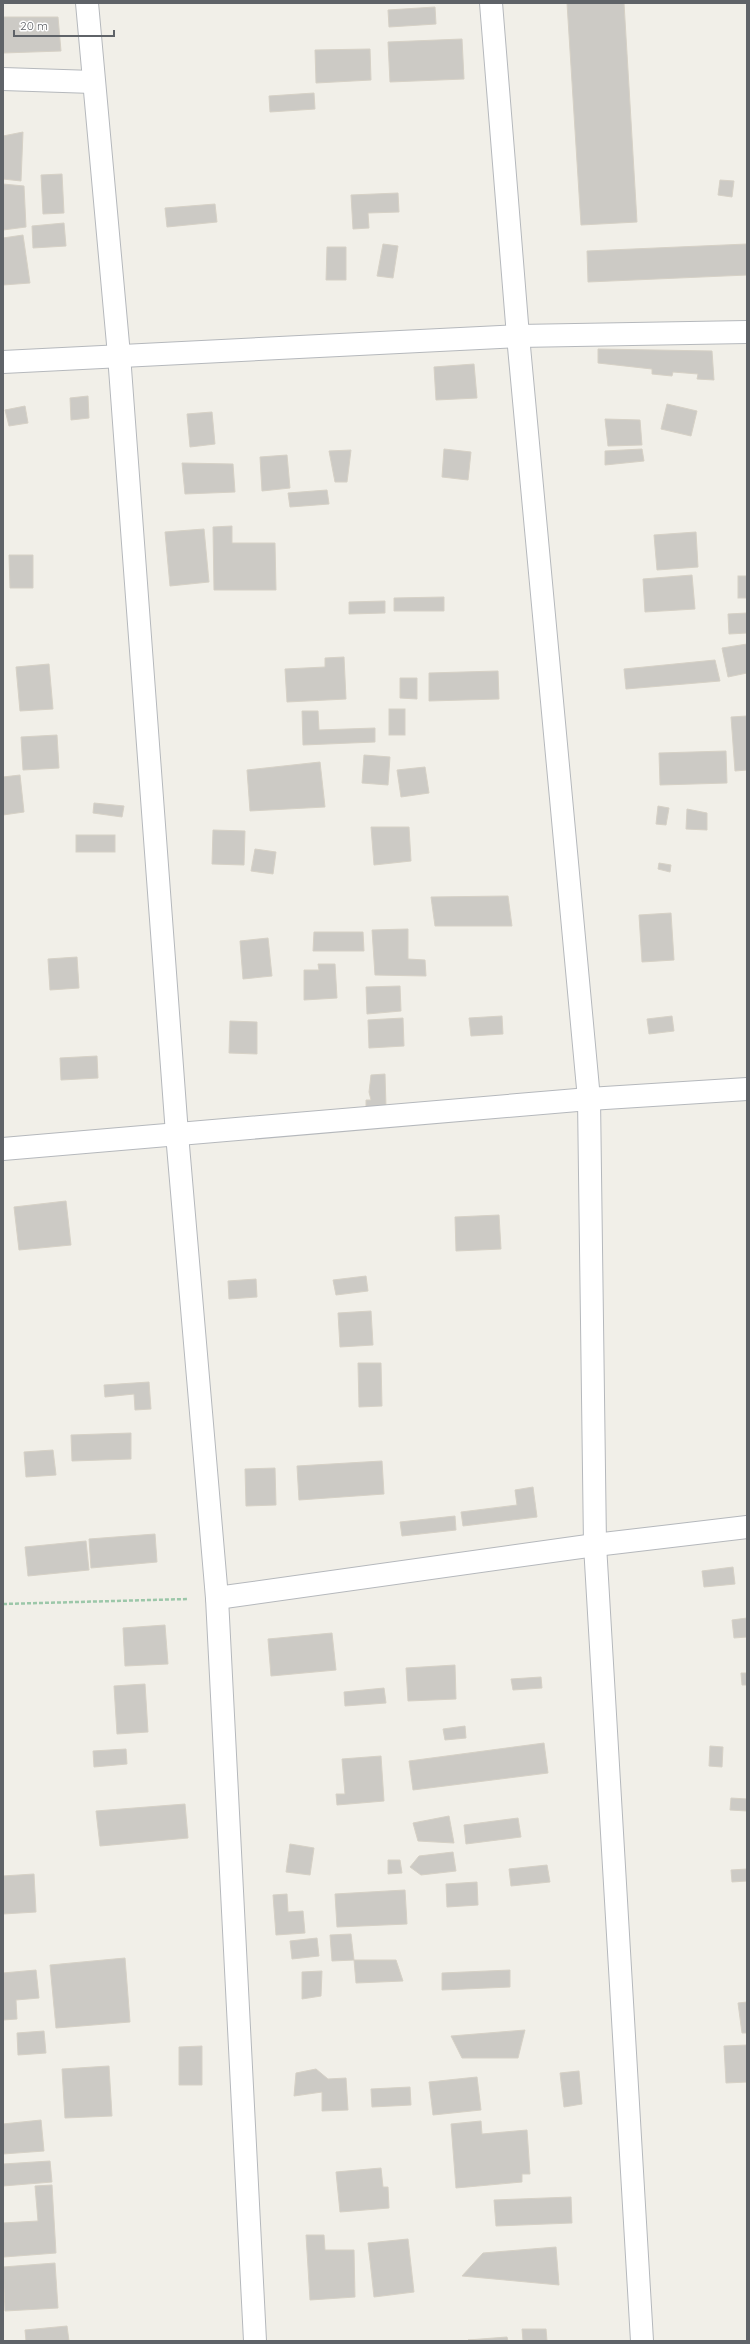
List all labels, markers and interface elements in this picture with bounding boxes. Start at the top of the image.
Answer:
scale bar [14,12,114,38]
text: 20 m [20,18,48,33]

